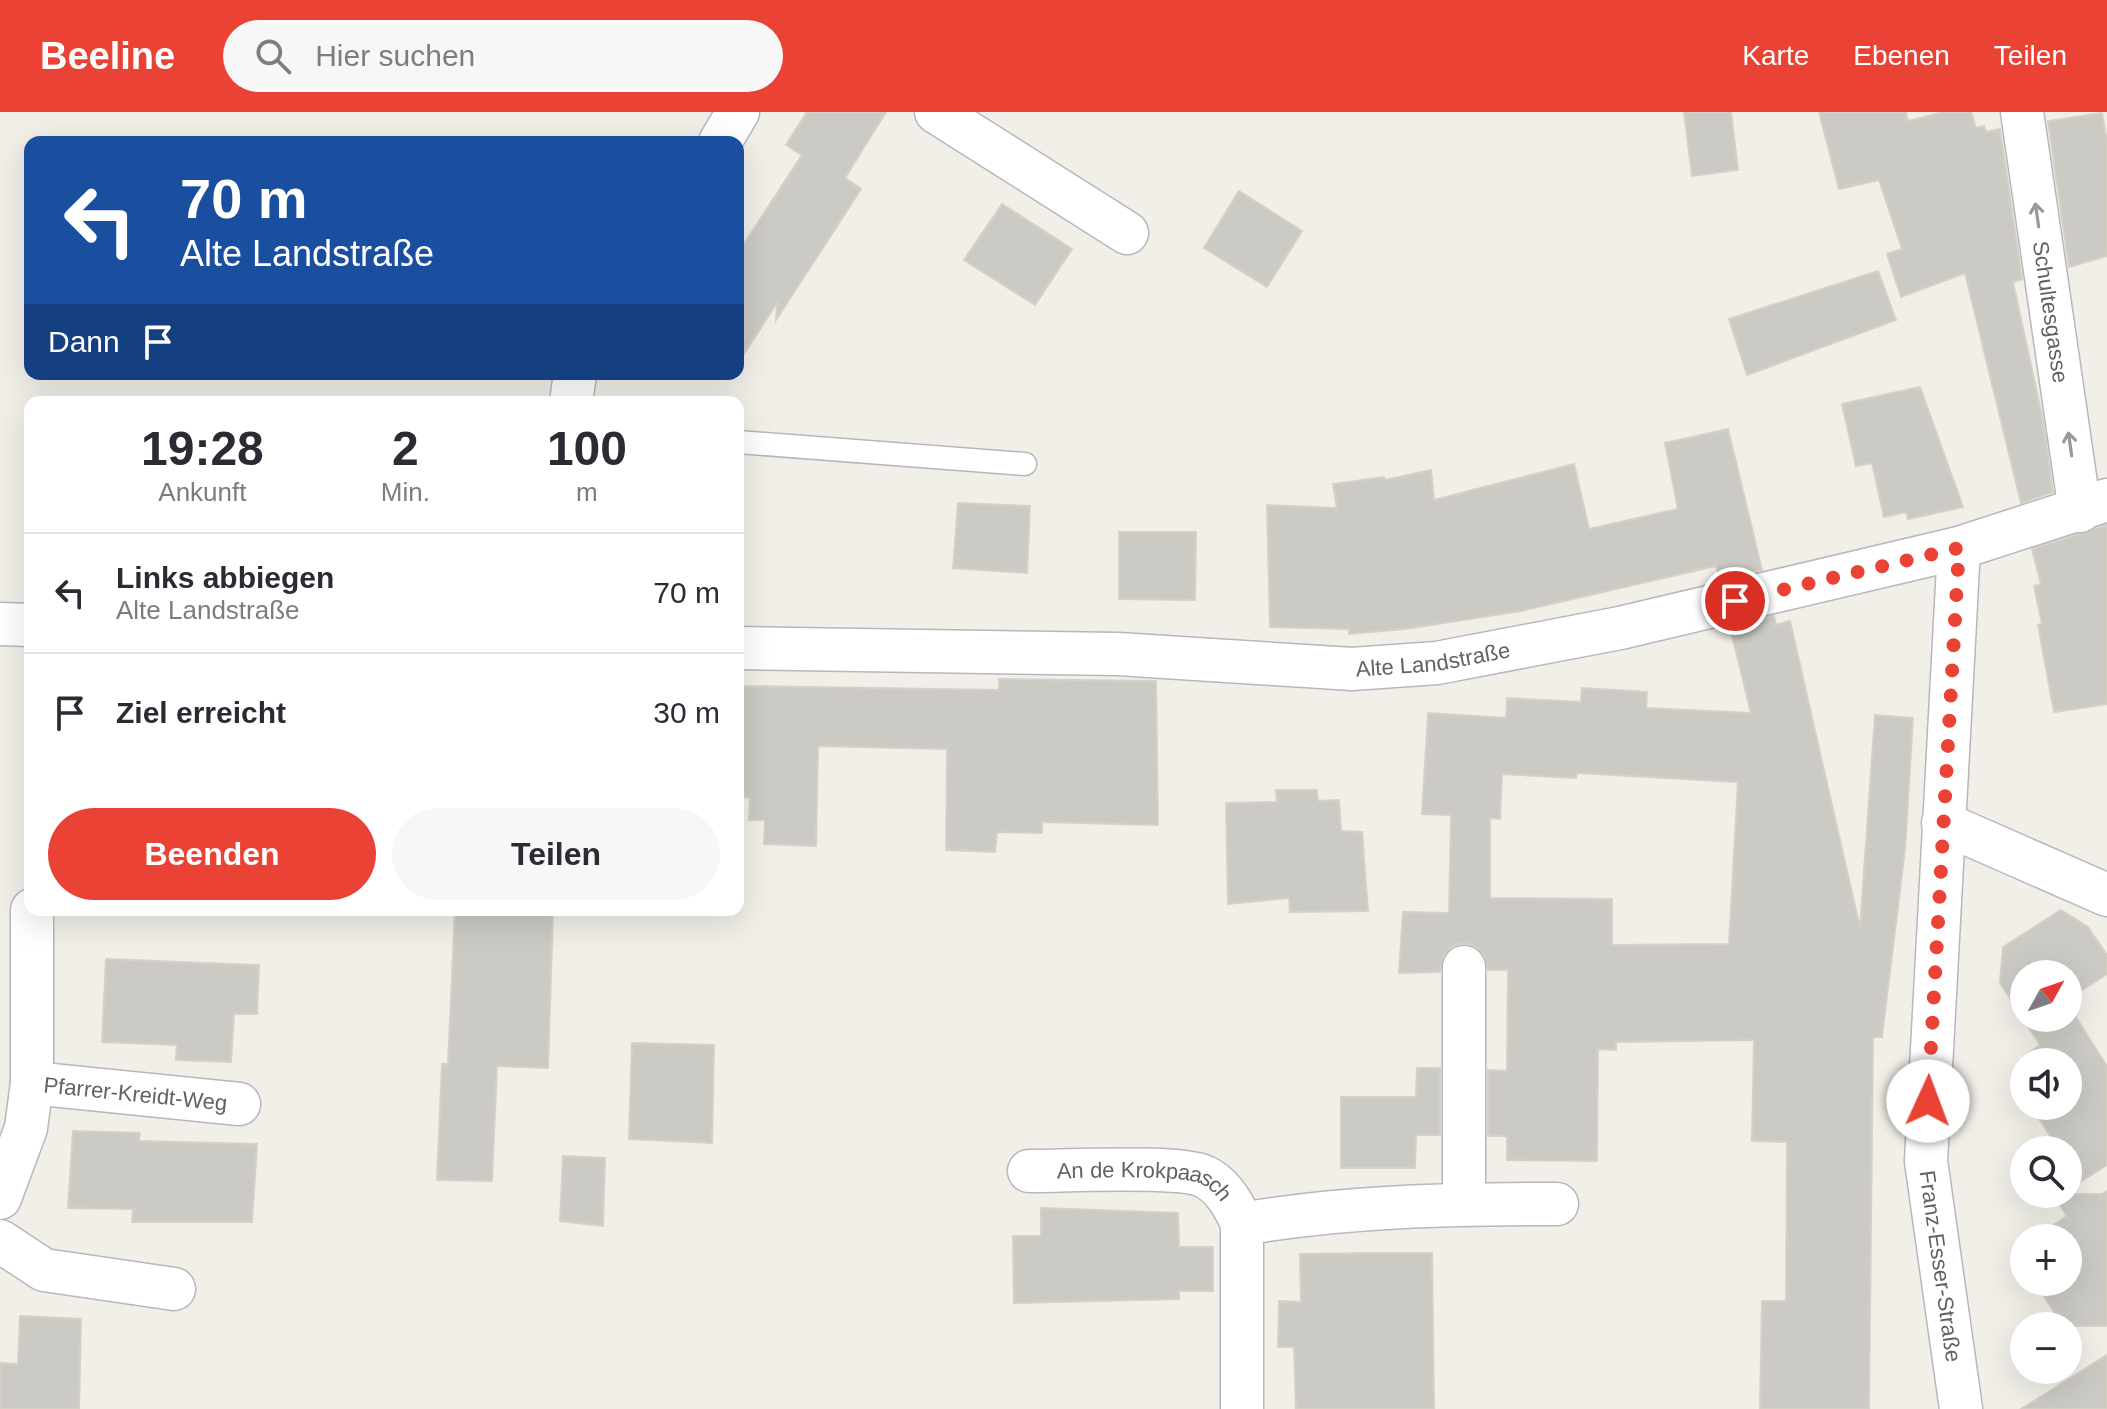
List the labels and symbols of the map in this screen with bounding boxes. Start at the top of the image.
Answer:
one-way arrow [2029,203,2044,229]
street label: Schultesgasse [2028,239,2074,385]
one-way arrow [2062,431,2077,457]
pin [1701,567,1769,635]
street label: Alte Landstraße [1355,637,1512,681]
north arrow [2010,960,2082,1032]
position arrow [1886,1059,1970,1143]
street label: Pfarrer-Kreidt-Weg [42,1072,228,1115]
street label: An de Krokpaasch [1057,1157,1238,1205]
street label: Franz-Esser-Straße [1915,1169,1967,1364]

